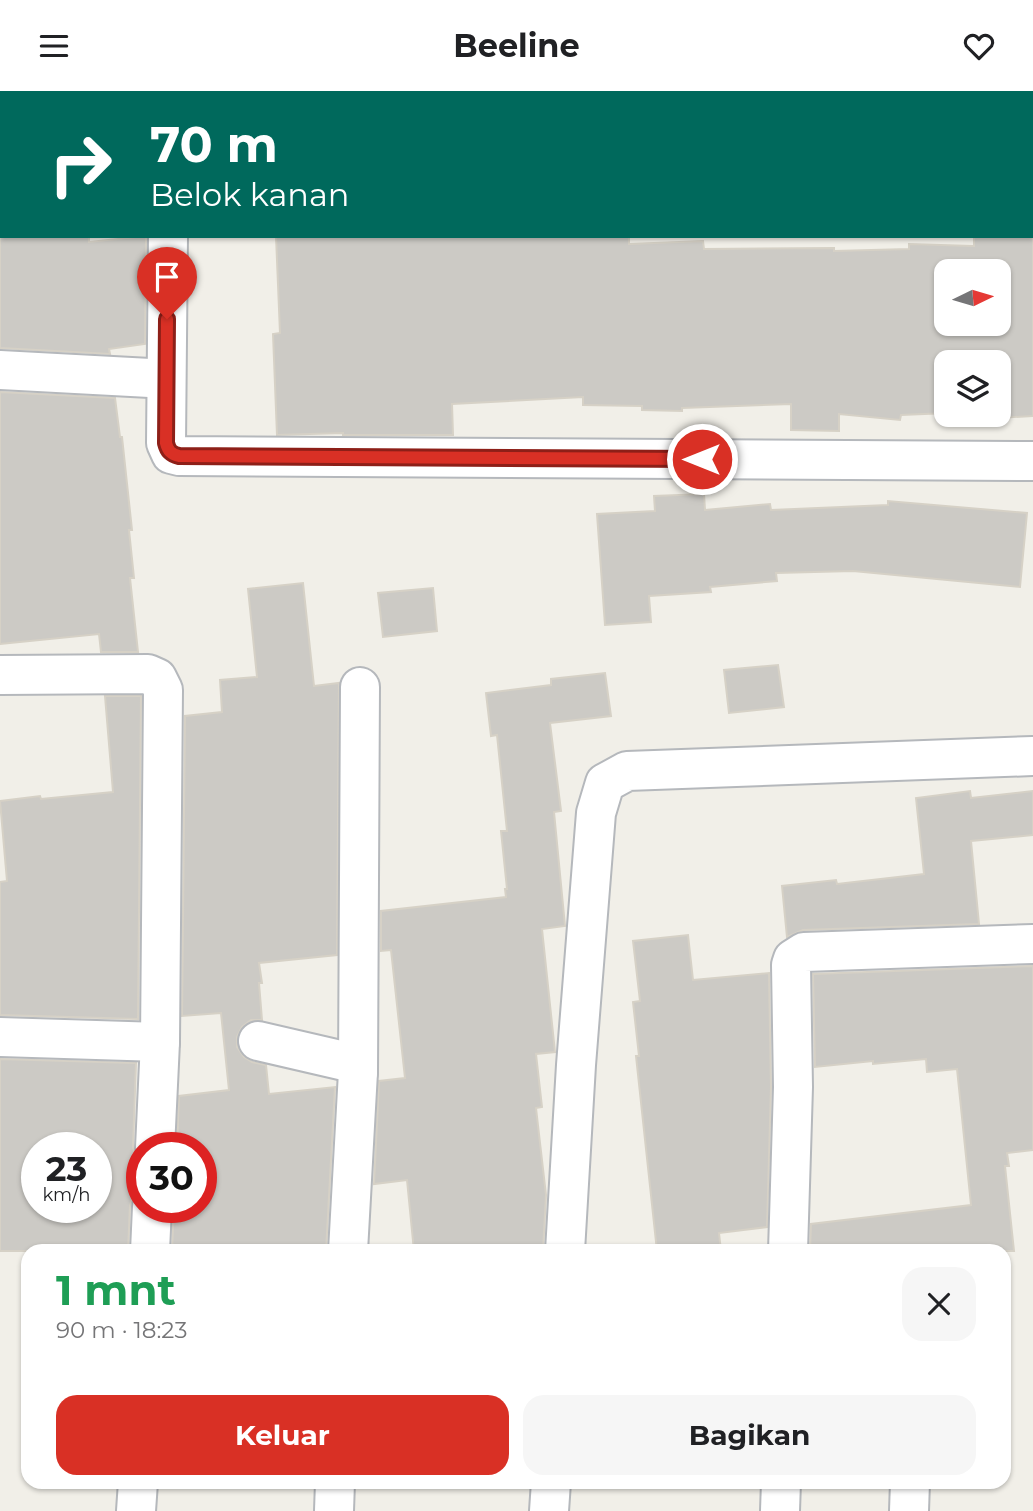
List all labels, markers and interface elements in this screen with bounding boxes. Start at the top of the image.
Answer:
text: Beeline [453,26,580,65]
icon: menu [35,27,73,65]
icon: heart [960,27,998,65]
text: 70 m [150,115,278,174]
icon: right [35,119,126,210]
text: Belok kanan [150,175,350,214]
pin [137,247,197,319]
icon: arrive [148,258,186,296]
north arrow [934,259,1012,336]
map controls [934,259,1011,427]
button: layers [934,350,1011,427]
position arrow [665,422,739,496]
speed limit sign: 30 [126,1132,217,1223]
text: 23 [46,1147,87,1190]
text: km/h [42,1184,91,1206]
text: 1 mnt [56,1264,176,1316]
button: close [902,1267,976,1341]
text: 90 m · 18:23 [56,1316,187,1344]
button: Keluar [56,1395,509,1475]
button: Bagikan [523,1395,976,1475]

